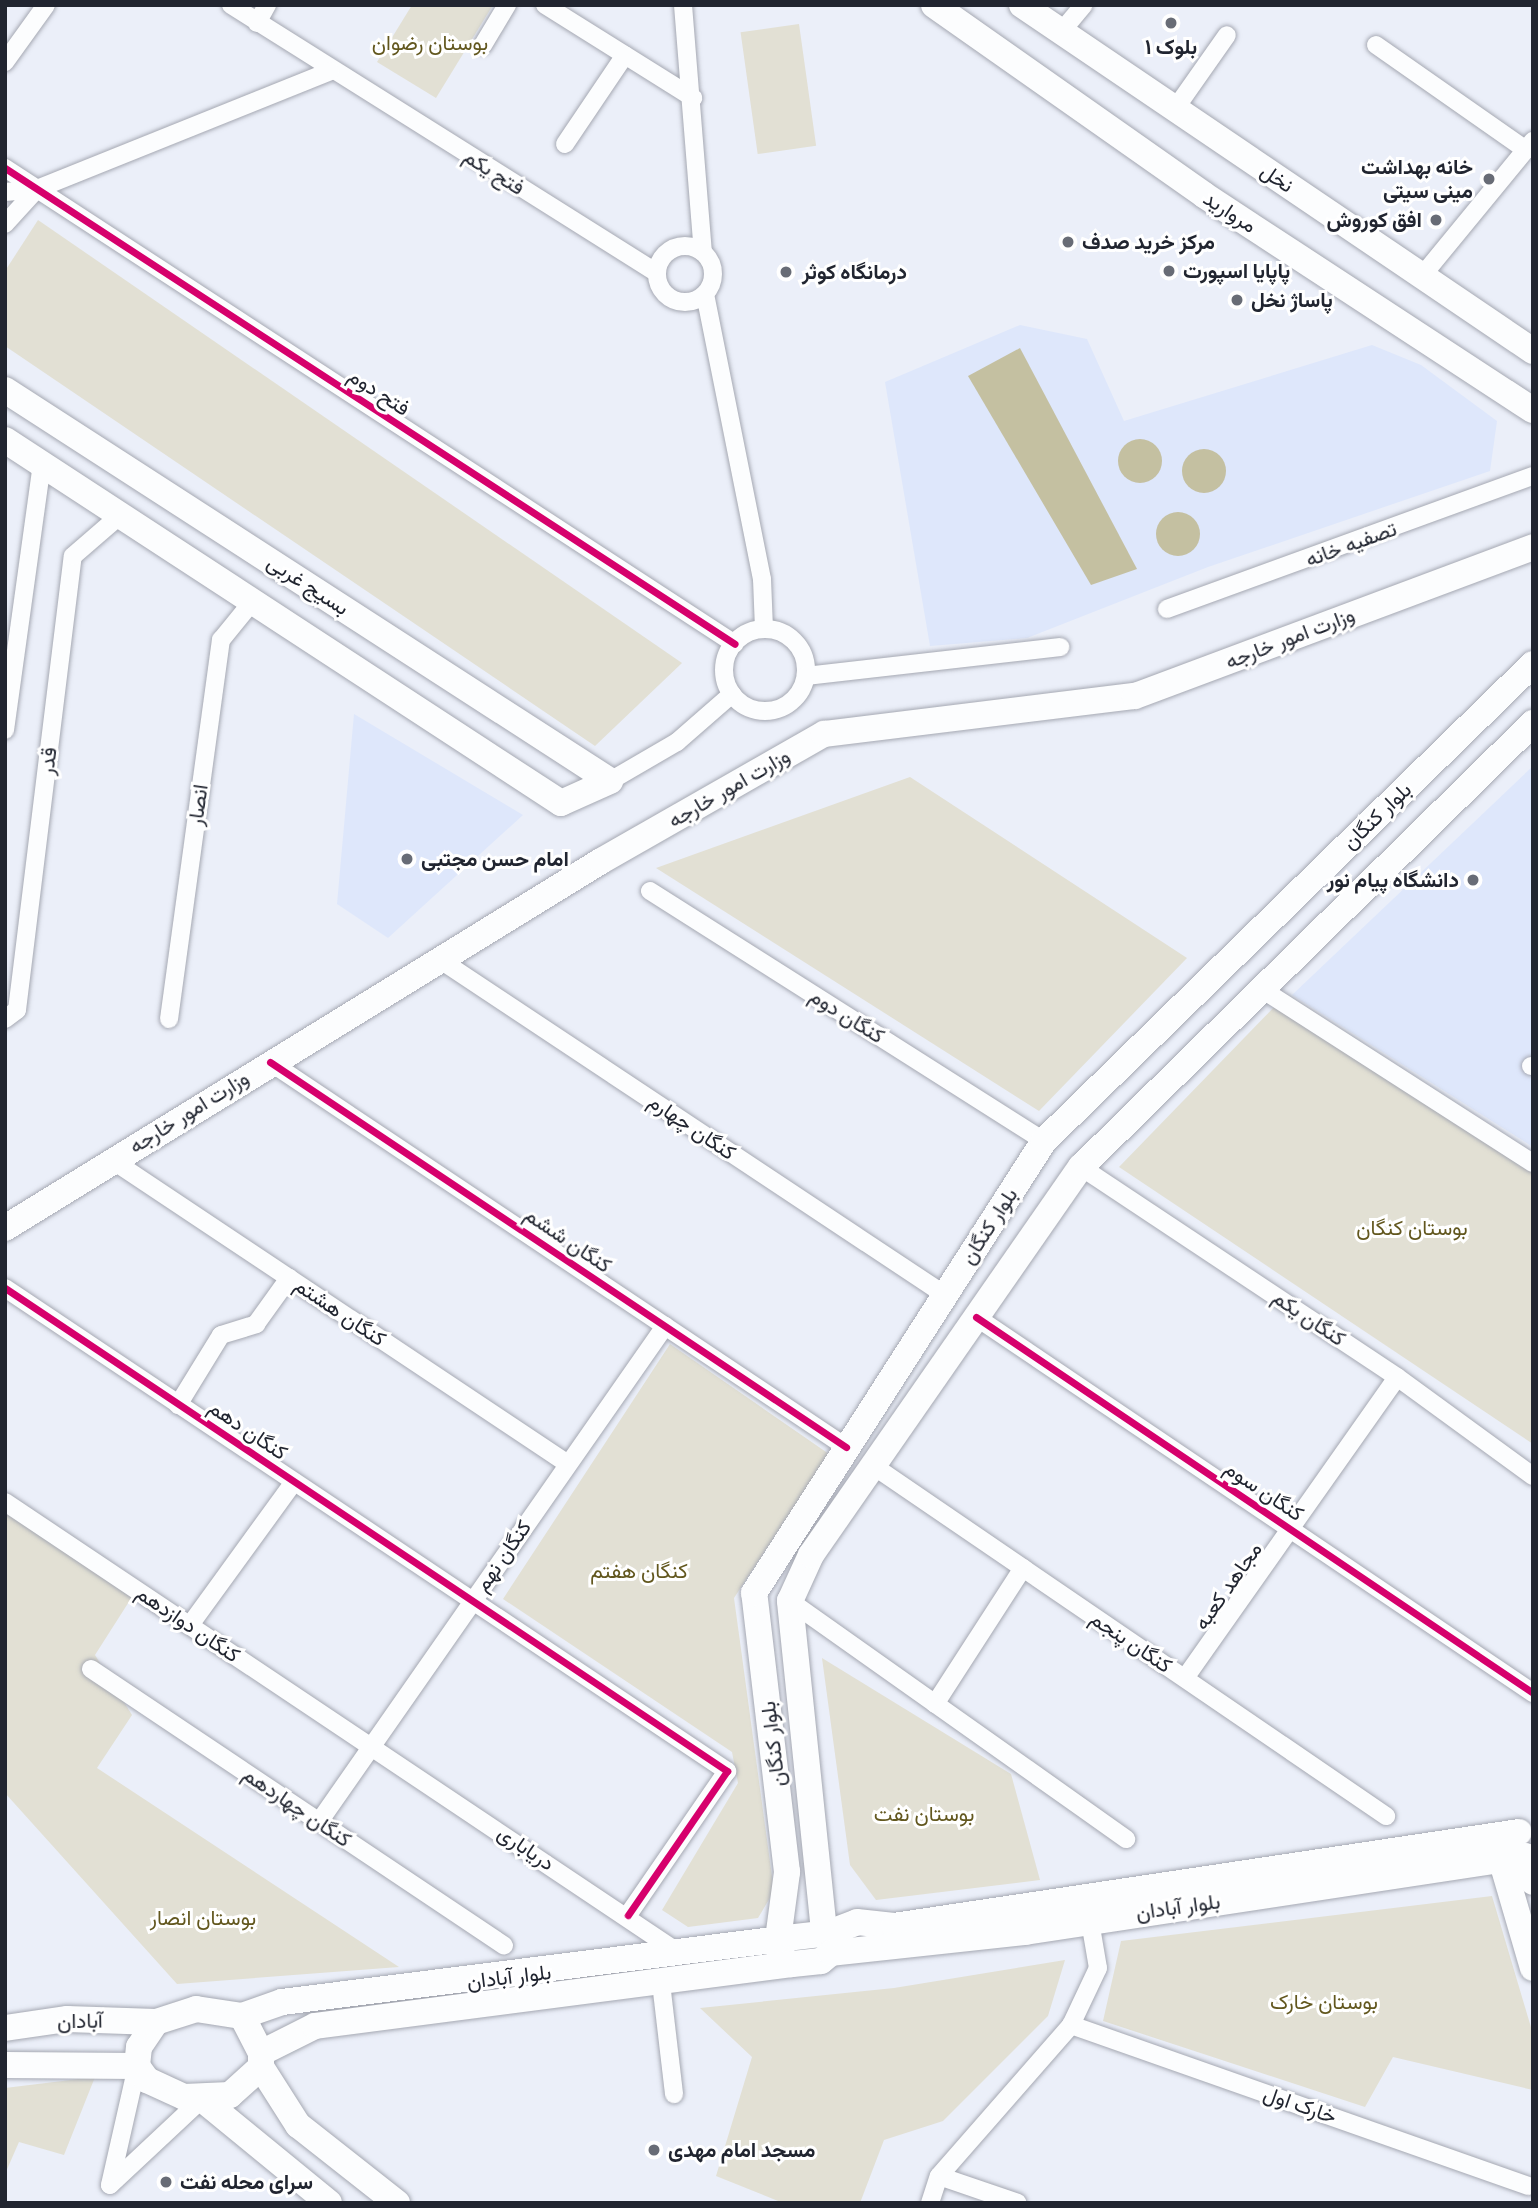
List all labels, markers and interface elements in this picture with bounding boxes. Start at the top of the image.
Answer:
marker: ۱ بلوک [1163,15,1179,31]
park label: بوستان رضوان [372,30,488,56]
place label: ۱ بلوک [1145,34,1197,60]
street label: فتح یکم [459,144,529,200]
place label: خانه بهداشت مینی سیتی [1361,154,1473,204]
street label: نخل [1256,158,1298,198]
marker: خانه بهداشت مینی سیتی [1479,169,1499,189]
street label: مروارید [1199,186,1261,238]
place label: افق کوروش [1326,207,1422,233]
marker: افق کوروش [1428,212,1444,228]
place label: مرکز خرید صدف [1082,229,1215,255]
marker: مرکز خرید صدف [1060,234,1076,250]
place label: پاپایا اسپورت [1183,258,1290,284]
place label: درمانگاه کوثر [802,259,907,285]
marker: درمانگاه کوثر [776,262,796,282]
marker: پاپایا اسپورت [1161,263,1177,279]
place label: پاساژ نخل [1251,287,1333,313]
marker: پاساژ نخل [1229,292,1245,308]
street label: فتح دوم [343,363,415,421]
street label: تصفیه خانه [1302,516,1400,572]
street label: بسیج غربی [262,549,354,621]
street label: وزارت امور خارجه [1222,602,1358,674]
street label: وزارت امور خارجه [664,743,794,833]
street label: قدر [34,746,62,776]
street label: بلوار کنگان [1337,777,1417,855]
street label: انصار [183,783,213,827]
place label: امام حسن مجتبی [421,846,569,872]
marker: امام حسن مجتبی [399,851,415,867]
place label: دانشگاه پیام نور [1327,867,1459,893]
marker: دانشگاه پیام نور [1465,872,1481,888]
street label: کنگان دوم [805,983,889,1049]
street label: وزارت امور خارجه [124,1065,254,1159]
street label: کنگان چهارم [644,1089,740,1165]
street label: بلوار کنگان [955,1183,1023,1269]
street label: کنگان ششم [520,1202,616,1278]
park label: بوستان کنگان [1356,1215,1468,1241]
street label: کنگان هشتم [289,1272,391,1352]
street label: کنگان یکم [1268,1285,1350,1351]
street label: کنگان دهم [204,1394,292,1466]
street label: کنگان سوم [1220,1455,1308,1527]
street label: کنگان نهم [469,1515,537,1597]
street label: مجاهد کعبه [1189,1537,1267,1635]
park label: کنگان هفتم [590,1558,688,1584]
street label: کنگان دوازدهم [131,1580,245,1668]
street label: کنگان پنجم [1085,1606,1177,1678]
street label: بلوار کنگان [755,1700,791,1788]
street label: کنگان چهاردهم [238,1762,356,1852]
park label: بوستان نفت [874,1801,974,1827]
street label: دریاباری [493,1820,559,1876]
street label: بلوار آبادان [1134,1889,1222,1925]
park label: بوستان انصار [150,1905,256,1931]
street label: بلوار آبادان [465,1959,553,1995]
park label: بوستان خارک [1270,1989,1378,2015]
street label: آبادان [57,2008,103,2034]
street label: خارک اول [1260,2081,1340,2129]
place label: مسجد امام مهدی [668,2137,815,2163]
marker: مسجد امام مهدی [646,2142,662,2158]
place label: سرای محله نفت [180,2169,313,2195]
marker: سرای محله نفت [158,2174,174,2190]

